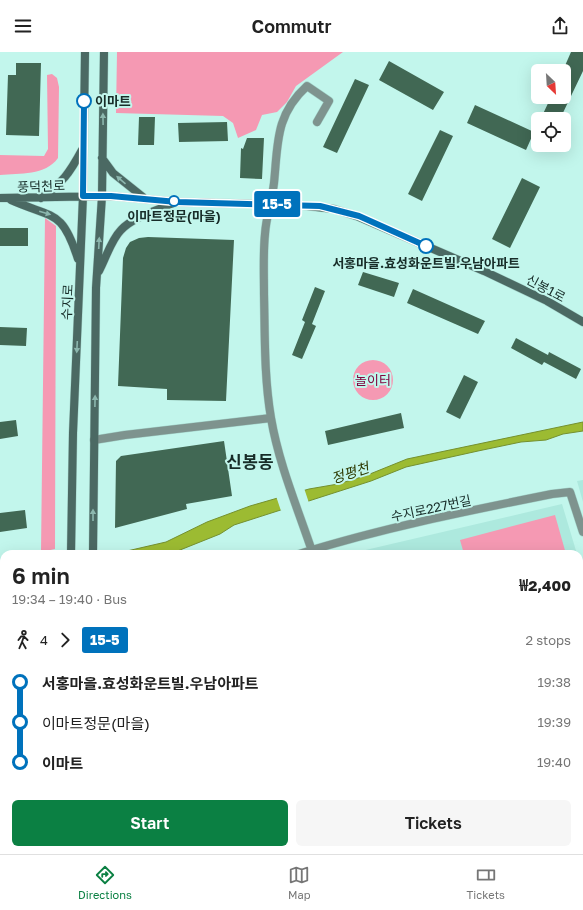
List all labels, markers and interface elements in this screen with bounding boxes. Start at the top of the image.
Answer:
icon: menu [12,15,34,37]
text: Commutr [252,15,331,37]
icon: share [549,15,571,37]
north arrow [531,64,571,104]
map controls [531,64,571,152]
marker: 이마트 [76,93,92,109]
place label: 이마트 [95,93,131,109]
one-way arrow [100,112,106,125]
button: locate [531,112,571,152]
one-way arrow [115,176,126,185]
street label: 풍덕천로 [17,177,65,195]
line badge: 15-5 [249,191,305,217]
marker: 이마트정문(마을) [168,195,180,207]
text: 15-5 [262,195,292,212]
place label: 이마트정문(마을) [127,208,221,224]
one-way arrow [39,210,51,216]
one-way arrow [96,236,102,249]
marker: 서홍마을.효성화운트빌.우남아파트 [418,238,434,254]
place label: 서홍마을.효성화운트빌.우남아파트 [332,255,520,271]
street label: 신봉1로 [524,271,568,305]
street label: 수지로 [58,284,76,320]
one-way arrow [73,341,80,353]
park label: 놀이터 [355,372,391,388]
one-way arrow [92,394,98,407]
district label: 신봉동 [227,451,274,472]
water label: 정평천 [329,458,372,487]
street label: 수지로227번길 [389,492,473,524]
one-way arrow [90,508,96,521]
text: 6 min [12,562,70,589]
text: ₩2,400 [519,576,571,594]
text: 19:34 – 19:40 · Bus [12,591,127,607]
icon: walk [12,629,34,651]
icon: forward [54,629,76,651]
text: 15-5 [90,631,120,648]
text: 4 [40,632,48,648]
text: 2 stops [525,632,571,648]
text: 서홍마을.효성화운트빌.우남아파트 [42,674,259,692]
text: 19:38 [537,674,571,690]
text: 이마트정문(마을) [42,714,150,732]
text: 19:39 [537,714,571,730]
text: 이마트 [42,754,83,772]
text: 19:40 [537,754,571,770]
button: Start [12,800,288,846]
button: Tickets [296,800,571,846]
tab: Directions [78,864,132,901]
tab: Map [288,864,310,901]
tab: Tickets [467,864,505,901]

